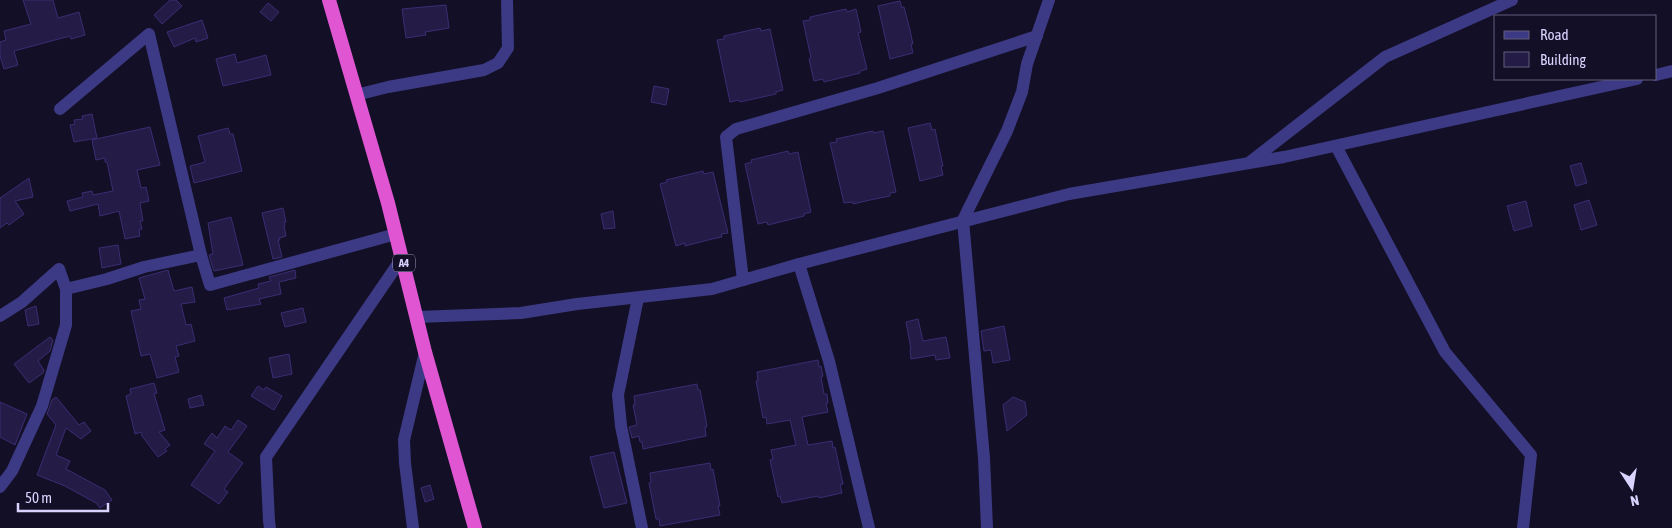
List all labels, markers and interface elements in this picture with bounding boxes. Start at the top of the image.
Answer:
legend [1494,15,1657,80]
text: Road [1540,26,1569,43]
text: Building [1540,51,1586,68]
road number: A4 [393,254,415,272]
north arrow [1607,463,1657,513]
scale bar [18,480,108,512]
text: 50 m [25,489,52,506]
text: N [1629,492,1640,509]

